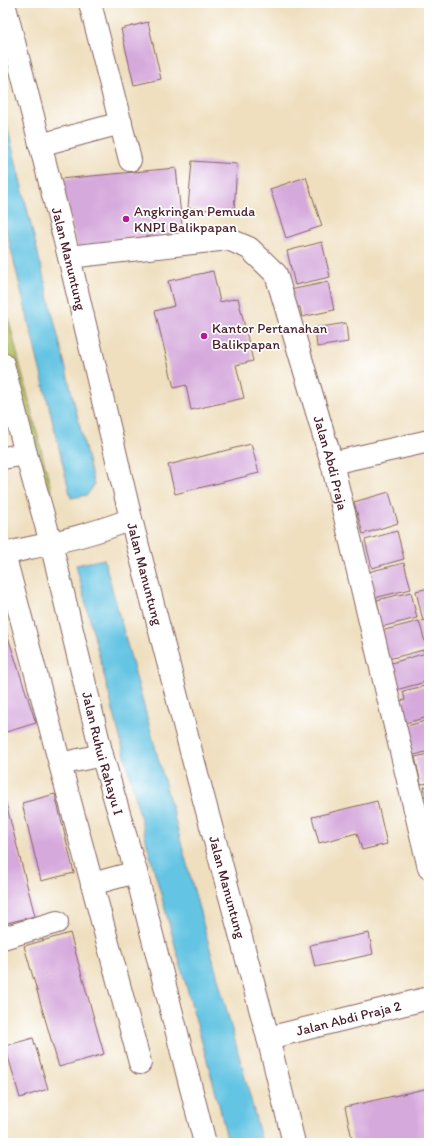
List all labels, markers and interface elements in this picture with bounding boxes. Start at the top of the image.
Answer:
place label: Angkringan Pemuda KNPI Balikpapan [134,203,255,236]
street label: Jalan Manuntung [48,206,90,313]
marker: Angkringan Pemuda KNPI Balikpapan [121,214,131,224]
place label: Kantor Pertanahan Balikpapan [212,320,328,353]
marker: Kantor Pertanahan Balikpapan [199,331,209,341]
street label: Jalan Abdi Praja [310,414,351,512]
street label: Jalan Manuntung [124,521,167,628]
street label: Jalan Ruhui Rahayu I [79,690,128,817]
street label: Jalan Manuntung [206,834,250,941]
street label: Jalan Abdi Praja 2 [294,997,403,1039]

